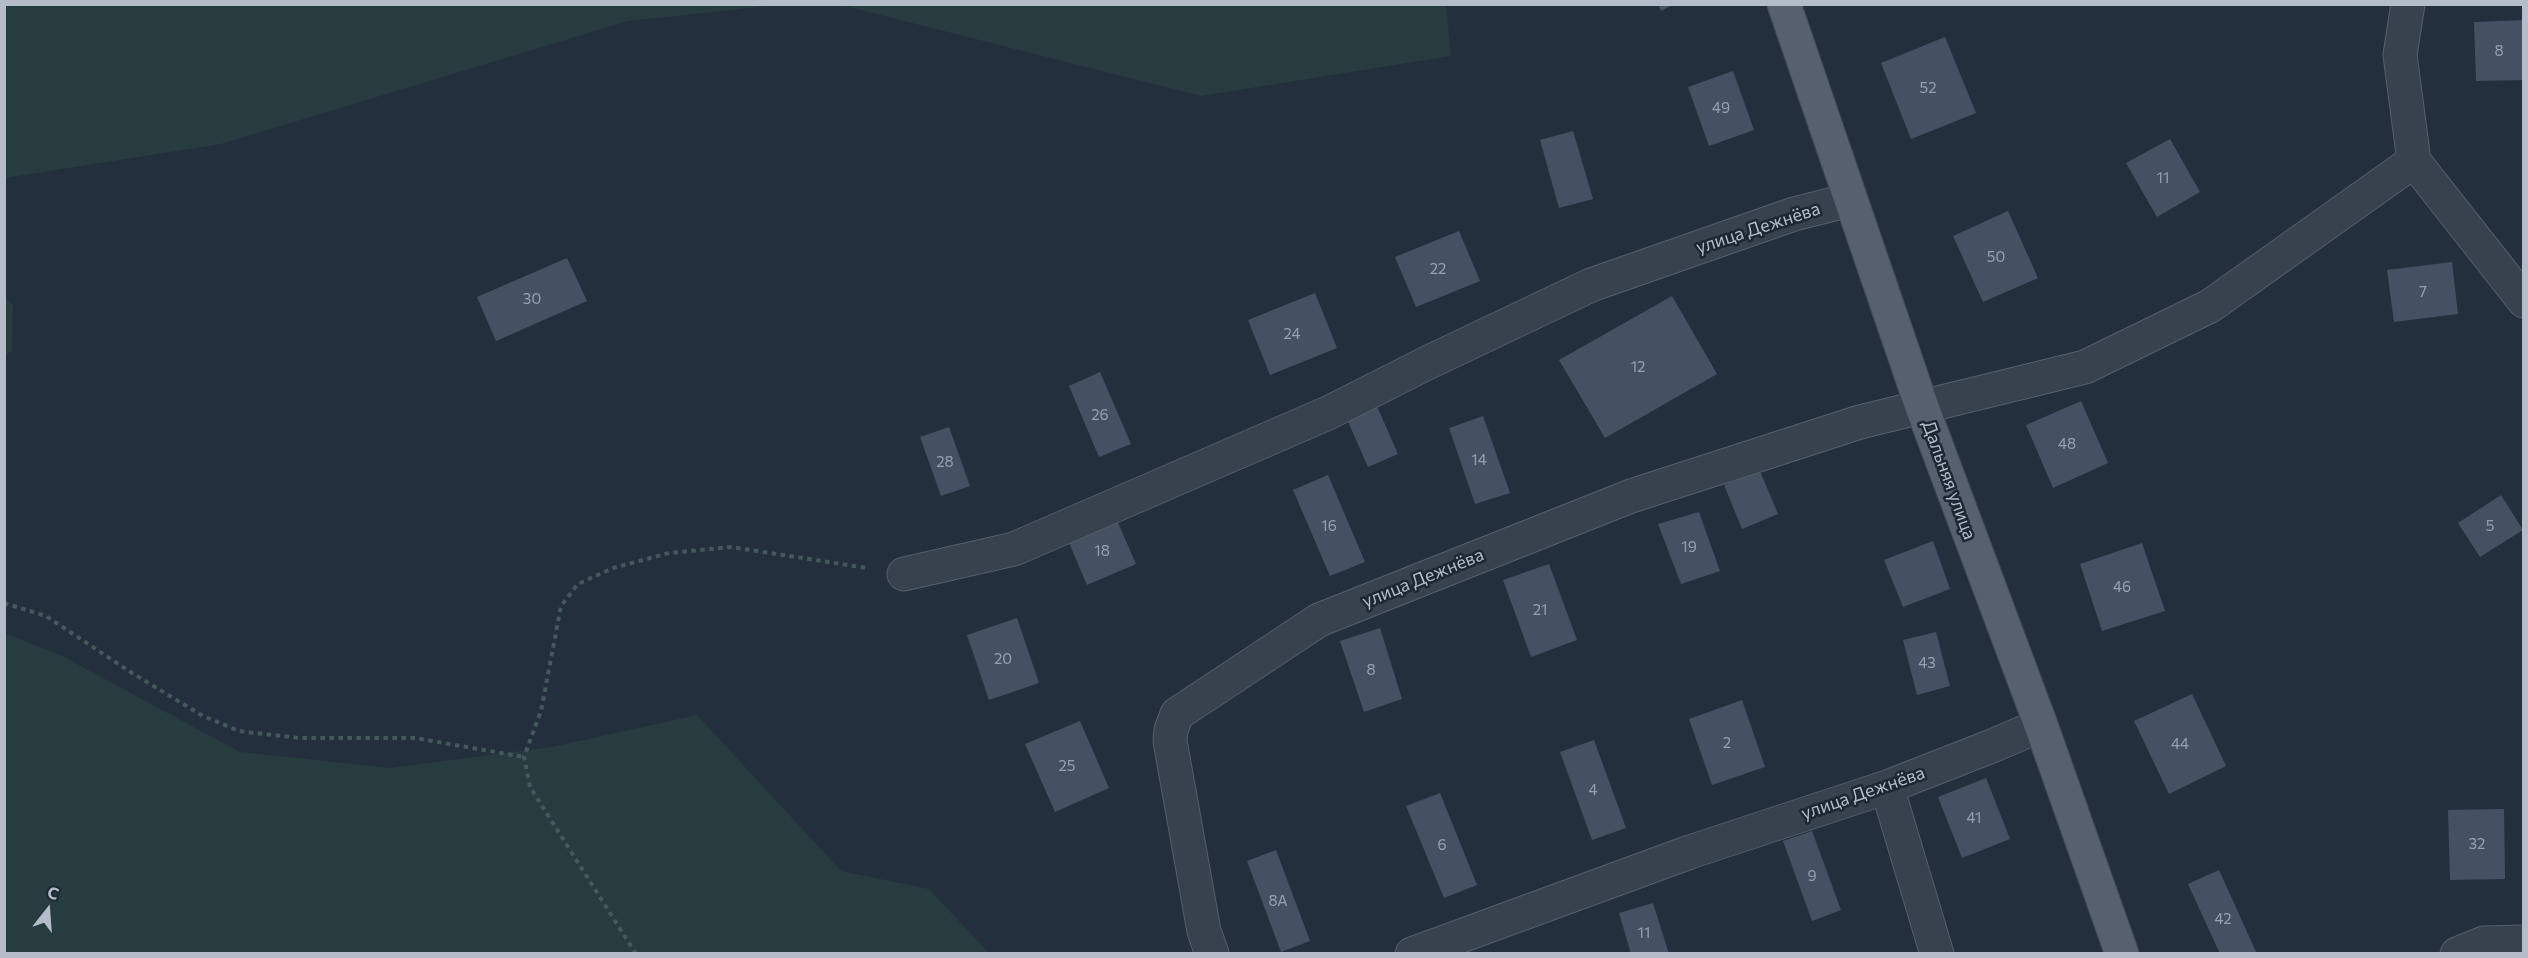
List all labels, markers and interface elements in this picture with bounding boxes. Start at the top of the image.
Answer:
house number: 8 [2494,42,2504,60]
house number: 52 [1920,79,1936,97]
house number: 49 [1712,99,1730,117]
house number: 11 [2157,169,2169,187]
street label: улица Дежнёва [1693,198,1823,258]
house number: 50 [1987,248,2005,266]
house number: 22 [1430,260,1446,278]
house number: 7 [2419,283,2427,301]
house number: 30 [523,290,541,308]
house number: 24 [1283,325,1301,343]
house number: 12 [1631,358,1645,376]
house number: 26 [1091,406,1109,424]
street label: Дальняя улица [1917,418,1981,542]
house number: 48 [2058,435,2076,453]
house number: 14 [1471,451,1487,469]
house number: 28 [936,453,954,471]
house number: 16 [1321,517,1337,535]
house number: 5 [2486,517,2494,535]
house number: 19 [1681,538,1697,556]
house number: 18 [1094,542,1110,560]
street label: улица Дежнёва [1359,544,1487,612]
house number: 46 [2113,578,2131,596]
house number: 21 [1533,601,1547,619]
house number: 20 [994,650,1012,668]
house number: 43 [1918,654,1936,672]
house number: 8 [1366,661,1376,679]
house number: 2 [1723,734,1731,752]
house number: 44 [2171,735,2189,753]
house number: 25 [1059,757,1075,775]
street label: улица Дежнёва [1798,762,1928,824]
house number: 4 [1589,781,1597,799]
house number: 41 [1967,809,1981,827]
house number: 32 [2469,835,2485,853]
house number: 6 [1437,836,1447,854]
house number: 9 [1807,867,1817,885]
north arrow [18,880,78,940]
text: С [45,882,61,903]
house number: 8А [1268,892,1288,910]
house number: 42 [2214,910,2232,928]
house number: 11 [1638,924,1650,942]

